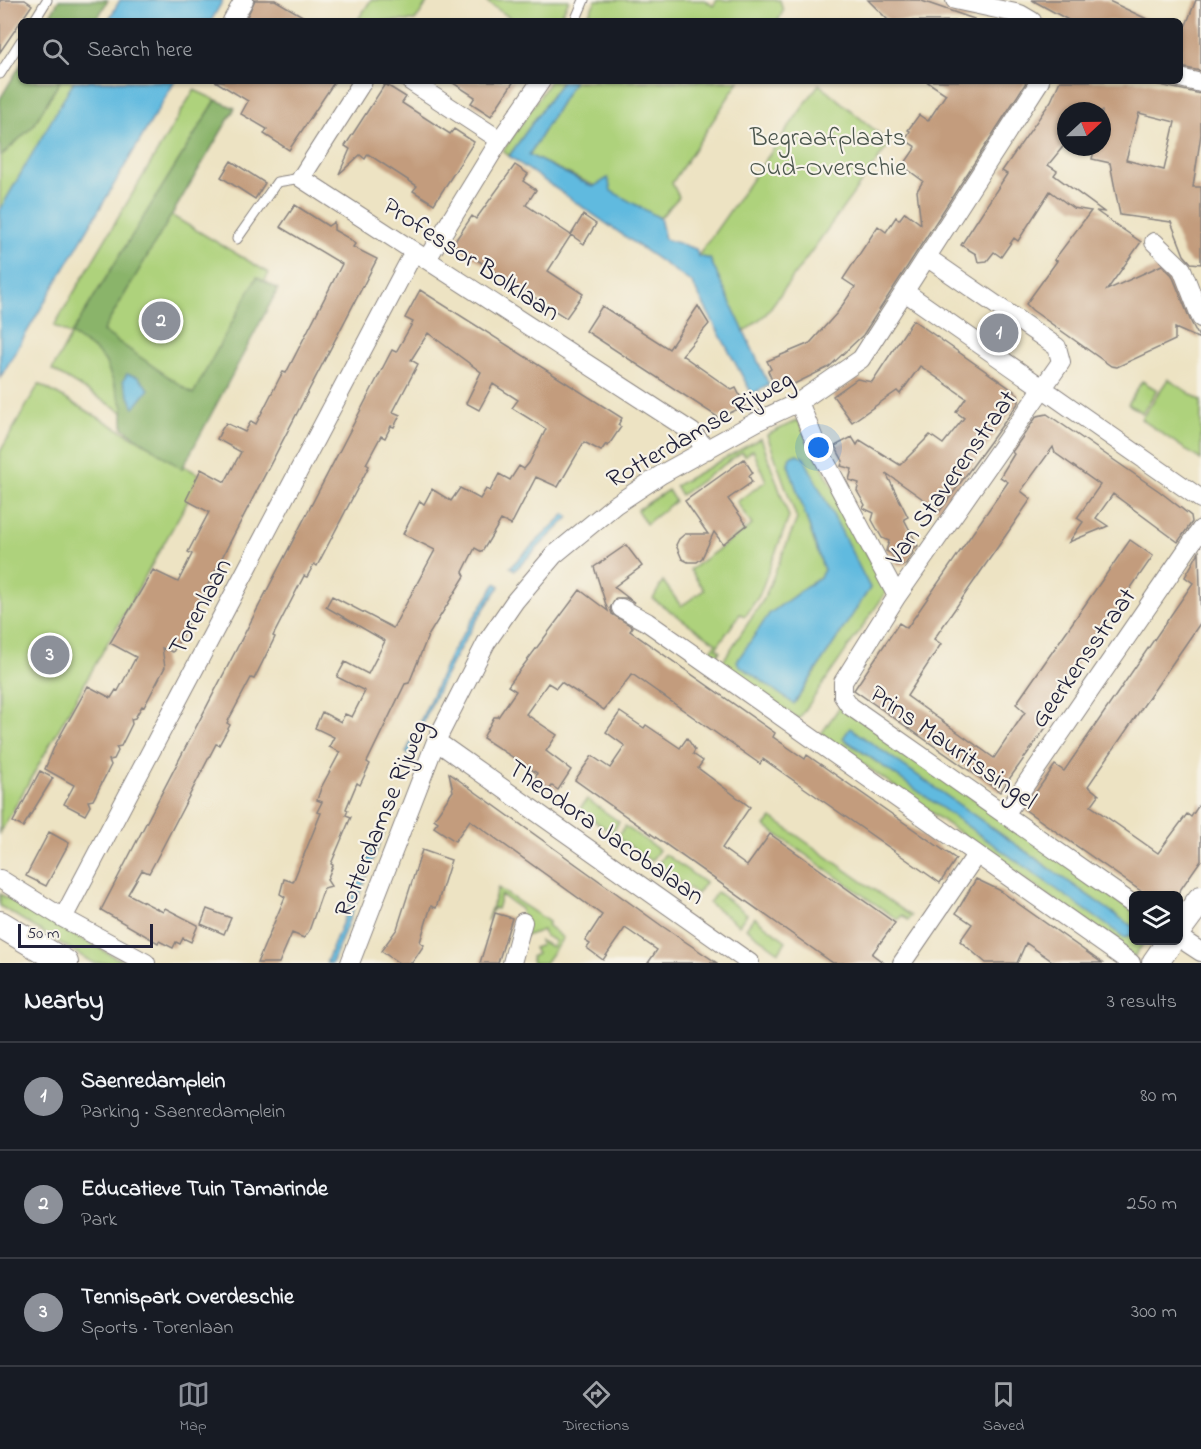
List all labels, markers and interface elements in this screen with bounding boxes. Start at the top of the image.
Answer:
search box [18,18,1183,84]
icon: search [39,35,72,68]
text: Search here [87,35,192,67]
north arrow [1057,102,1111,156]
park label: Begraafplaats Oud-Overschie [749,120,907,188]
street label: Professor Bolklaan [374,189,567,332]
pin: 2 [142,298,180,344]
pin: 1 [980,310,1018,356]
street label: Rotterdamse Rijweg [600,362,801,500]
street label: Van Staverenstraat [877,383,1028,575]
your location [804,433,833,462]
street label: Torenlaan [160,552,243,663]
street label: Geerkensstraat [1022,581,1147,737]
pin: 3 [31,632,70,678]
street label: Prins Mauritssingel [861,677,1044,820]
street label: Rotterdamse Rijweg [326,715,440,924]
street label: Theodora Jacobalaan [499,751,712,916]
map controls [1129,891,1183,945]
button: layers [1129,891,1183,945]
scale bar [18,921,153,948]
text: 50 m [27,922,59,946]
text: Nearby [24,983,103,1021]
text: 3 results [1107,988,1177,1017]
text: Saenredamplein [81,1066,225,1098]
text: 1 [40,1082,47,1111]
text: 80 m [1140,1082,1177,1111]
text: Parking · Saenredamplein [81,1098,285,1127]
text: Educatieve Tuin Tamarinde [81,1174,328,1206]
text: 2 [39,1190,48,1219]
text: 250 m [1126,1190,1177,1219]
text: Park [81,1206,117,1235]
text: Tennispark Overdeschie [81,1282,294,1314]
text: 3 [39,1298,48,1327]
text: 300 m [1131,1298,1177,1327]
text: Sports · Torenlaan [81,1314,233,1343]
tab: Map [177,1378,210,1438]
tab: Directions [563,1378,629,1438]
tab: Saved [983,1378,1024,1438]

